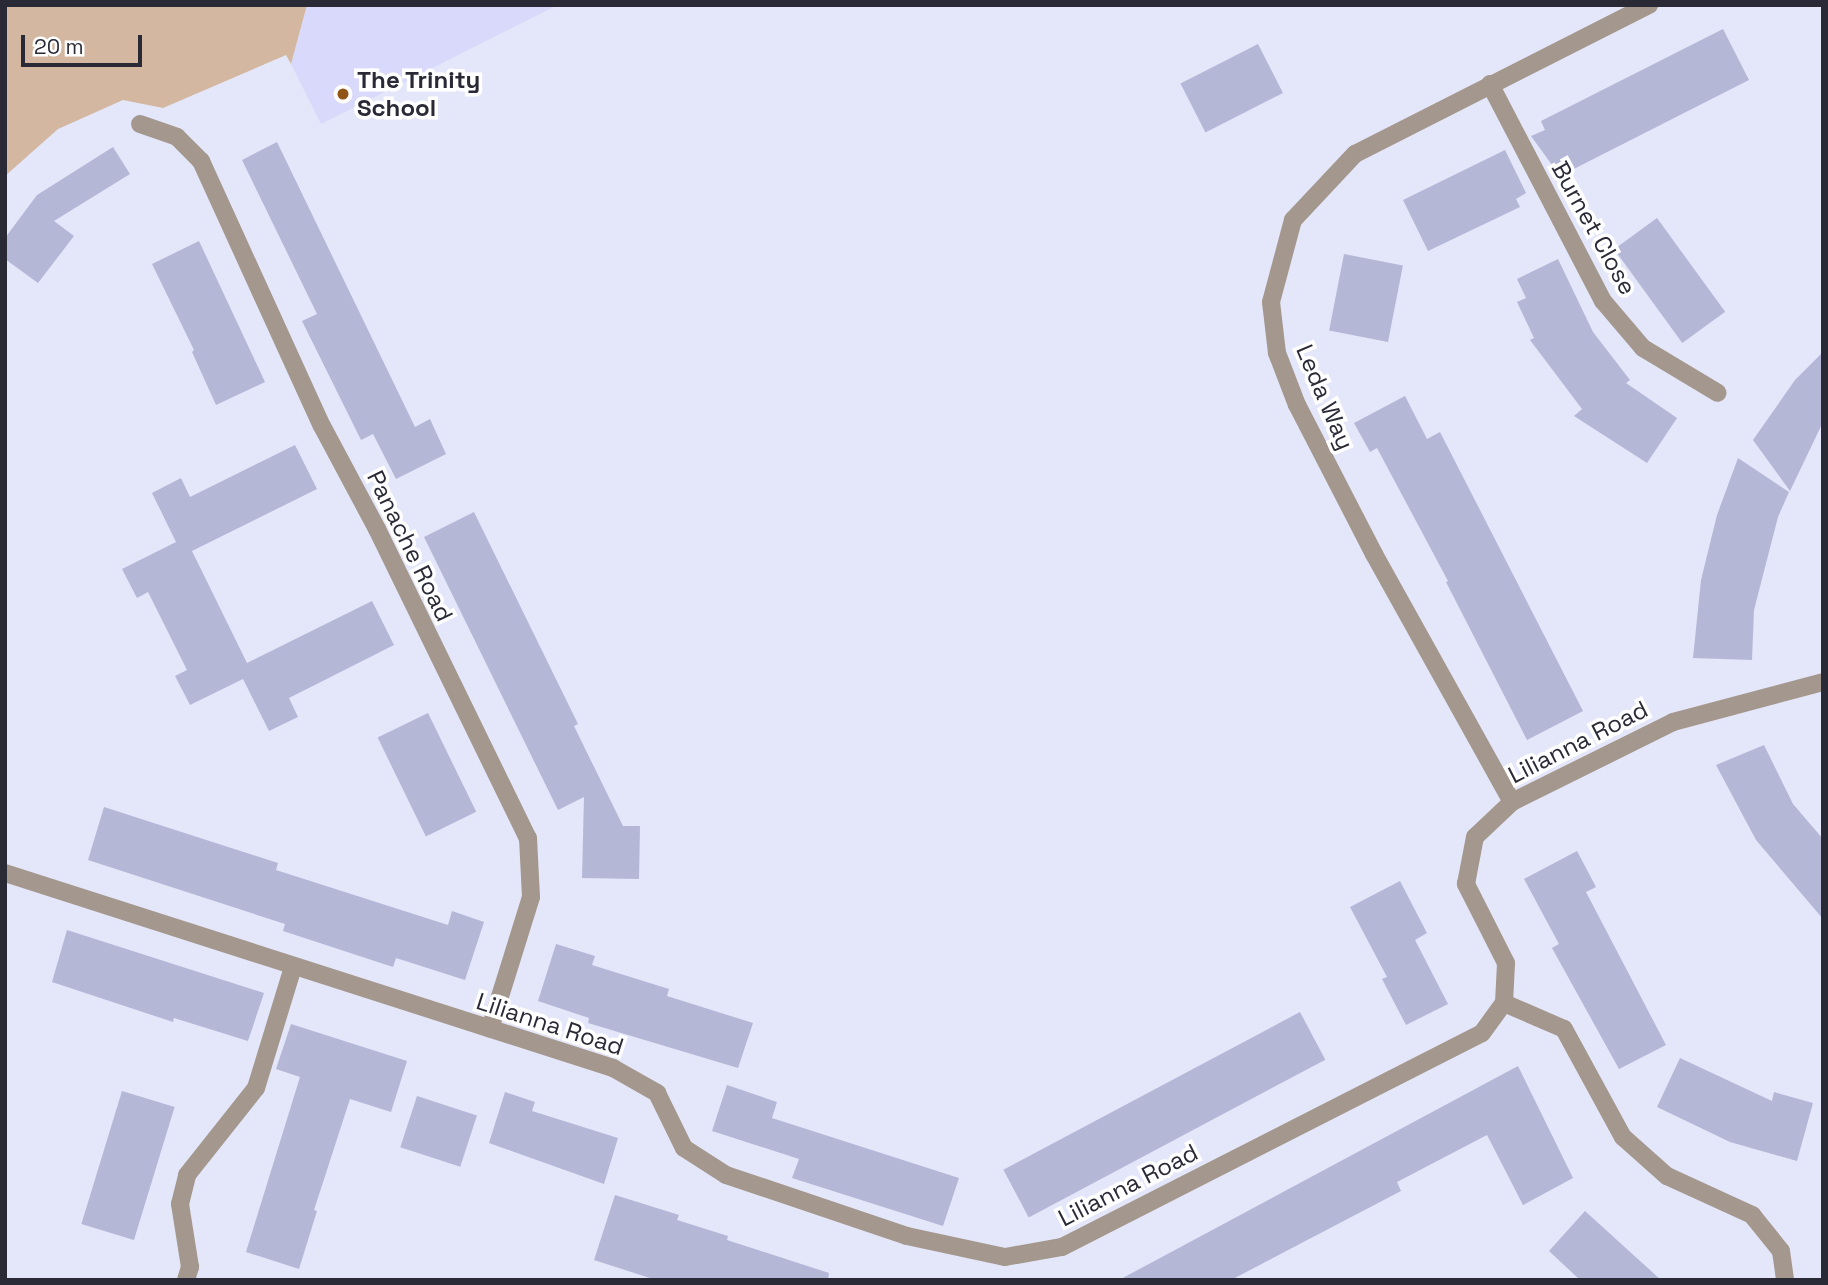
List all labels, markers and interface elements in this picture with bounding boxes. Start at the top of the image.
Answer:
scale bar [24,21,145,65]
text: 20 m [34,33,84,60]
place label: The Trinity School [357,66,481,122]
marker: The Trinity School [335,86,351,102]
street label: Burnet Close [1545,156,1643,300]
street label: Leda Way [1290,340,1360,454]
street label: Panache Road [361,466,459,626]
street label: Lilianna Road [1503,694,1653,790]
street label: Lilianna Road [473,987,627,1061]
street label: Lilianna Road [1053,1137,1203,1233]

